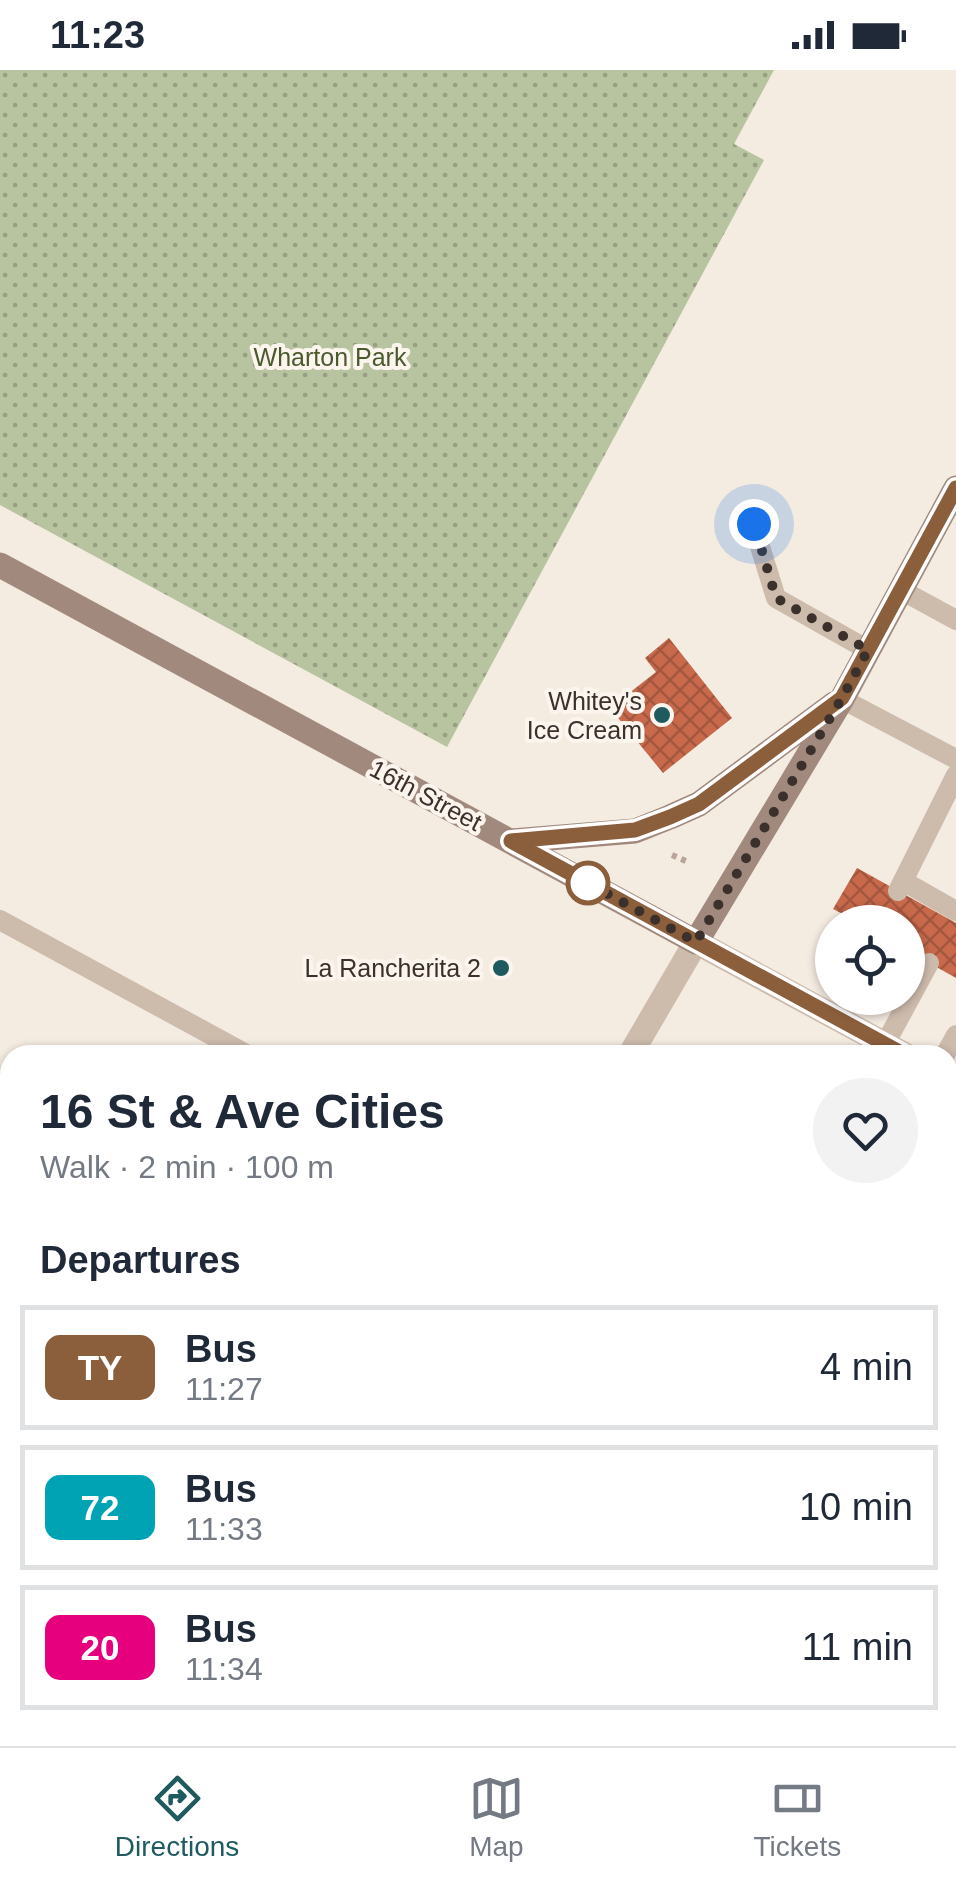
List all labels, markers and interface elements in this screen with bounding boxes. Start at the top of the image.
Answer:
text: 11:23 [50,14,145,56]
park label: Wharton Park [254,343,407,371]
your location [729,499,779,549]
place label: Whitey's Ice Cream [527,687,642,744]
marker: Whitey's Ice Cream [651,704,673,726]
street label: 16th Street [365,754,487,836]
unlabelled marker [567,862,609,904]
map controls [815,905,925,1015]
button: locate [815,905,925,1015]
place label: La Rancherita 2 [304,954,481,982]
marker: La Rancherita 2 [490,957,512,979]
button: heart [813,1078,918,1183]
text: 16 St & Ave Cities [40,1085,445,1138]
text: Walk · 2 min · 100 m [40,1149,334,1185]
text: Departures [40,1239,241,1281]
text: Bus [185,1328,257,1370]
text: 4 min [820,1346,913,1388]
text: TY [78,1348,122,1387]
text: 11:27 [185,1371,263,1407]
text: Bus [185,1468,257,1510]
text: 10 min [799,1486,913,1528]
text: 72 [81,1488,119,1527]
text: 11:33 [185,1511,263,1547]
text: Bus [185,1608,257,1650]
text: 11 min [802,1626,913,1668]
text: 20 [81,1628,119,1667]
text: 11:34 [185,1651,263,1687]
tab: Directions [115,1771,239,1863]
tab: Map [469,1771,524,1863]
tab: Tickets [754,1771,841,1863]

